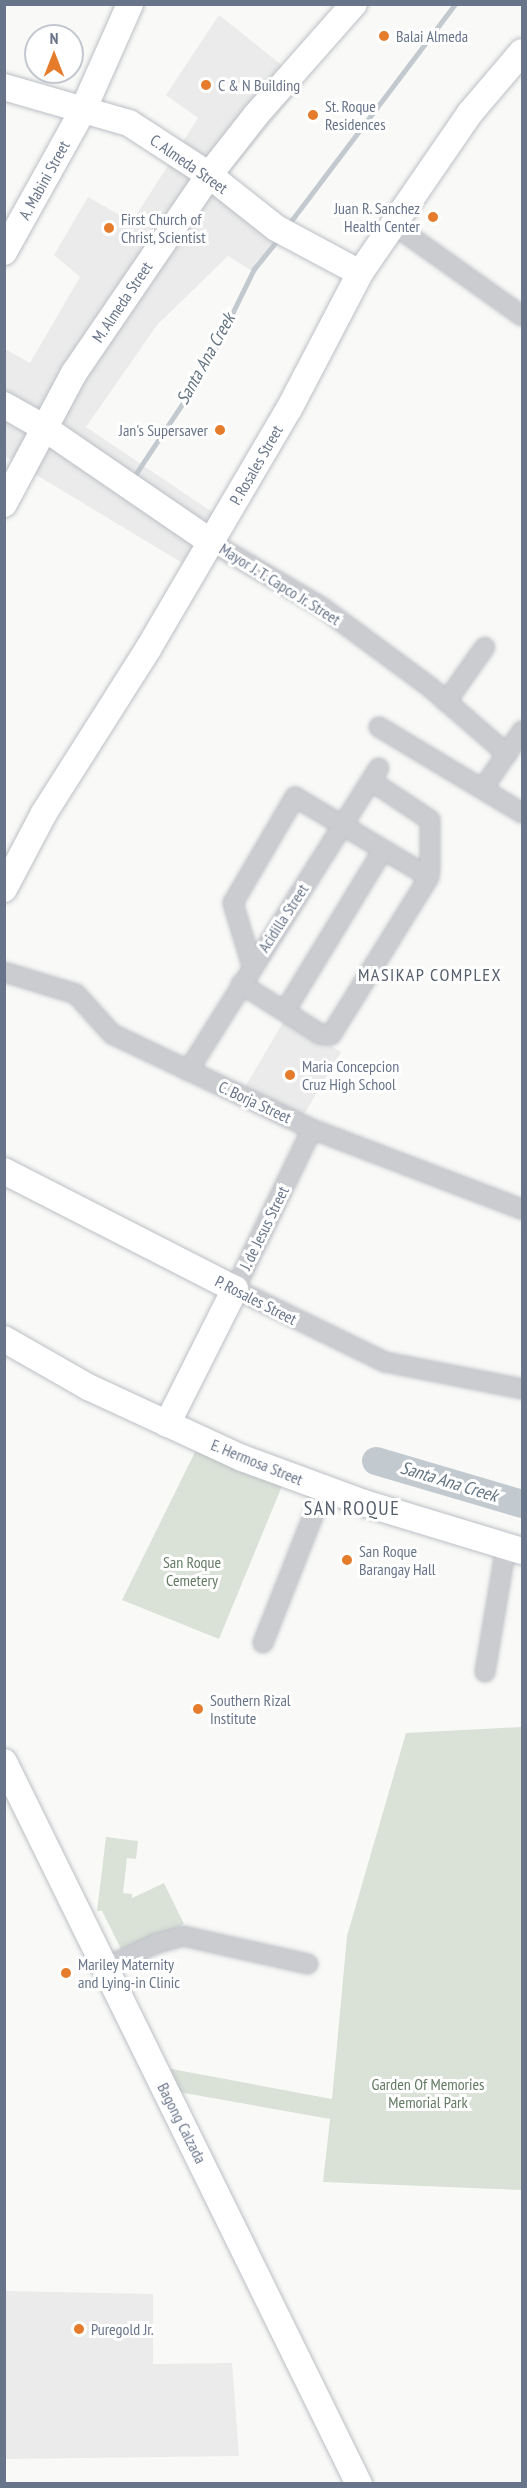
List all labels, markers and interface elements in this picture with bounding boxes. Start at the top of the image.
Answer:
north arrow [24,24,84,84]
place label: Balai Almeda [396,26,469,46]
text: N [50,28,58,48]
marker: Balai Almeda [377,29,391,43]
place label: C & N Building [218,75,301,95]
marker: C & N Building [199,78,213,92]
place label: St. Roque Residences [325,96,386,134]
marker: St. Roque Residences [306,108,320,122]
street label: C. Almeda Street [146,130,232,198]
street label: A. Mabini Street [14,137,74,223]
place label: Juan R. Sanchez Health Center [333,198,420,236]
marker: Juan R. Sanchez Health Center [424,208,442,226]
place label: First Church of Christ, Scientist [121,209,207,247]
marker: First Church of Christ, Scientist [102,221,116,235]
street label: M. Almeda Street [88,257,156,347]
water label: Santa Ana Creek [172,310,240,408]
place label: Jan's Supersaver [119,420,208,440]
street label: P. Rosales Street [225,421,287,509]
marker: Jan's Supersaver [213,423,227,437]
street label: Mayor J. T. Capco Jr. Street [215,538,345,630]
street label: Acidilla Street [254,880,312,956]
district label: MASIKAP COMPLEX [358,964,502,986]
place label: Maria Concepcion Cruz High School [302,1056,399,1094]
marker: Maria Concepcion Cruz High School [283,1068,297,1082]
street label: C. Borja Street [215,1077,295,1127]
street label: J. de Jesus Street [235,1183,293,1273]
street label: P. Rosales Street [212,1271,300,1329]
street label: E. Hermosa Street [208,1435,306,1489]
water label: Santa Ana Creek [398,1457,500,1507]
district label: SAN ROQUE [304,1496,400,1520]
place label: San Roque Barangay Hall [359,1541,436,1579]
park label: San Roque Cemetery [163,1552,221,1590]
marker: San Roque Barangay Hall [340,1553,354,1567]
place label: Southern Rizal Institute [210,1690,291,1728]
marker: Southern Rizal Institute [191,1702,205,1716]
place label: Mariley Maternity and Lying-in Clinic [78,1954,180,1992]
marker: Mariley Maternity and Lying-in Clinic [59,1966,73,1980]
park label: Garden Of Memories Memorial Park [372,2074,484,2112]
street label: Bagong Calzada [154,2080,210,2166]
place label: Puregold Jr. [91,2319,154,2339]
marker: Puregold Jr. [72,2322,86,2336]

